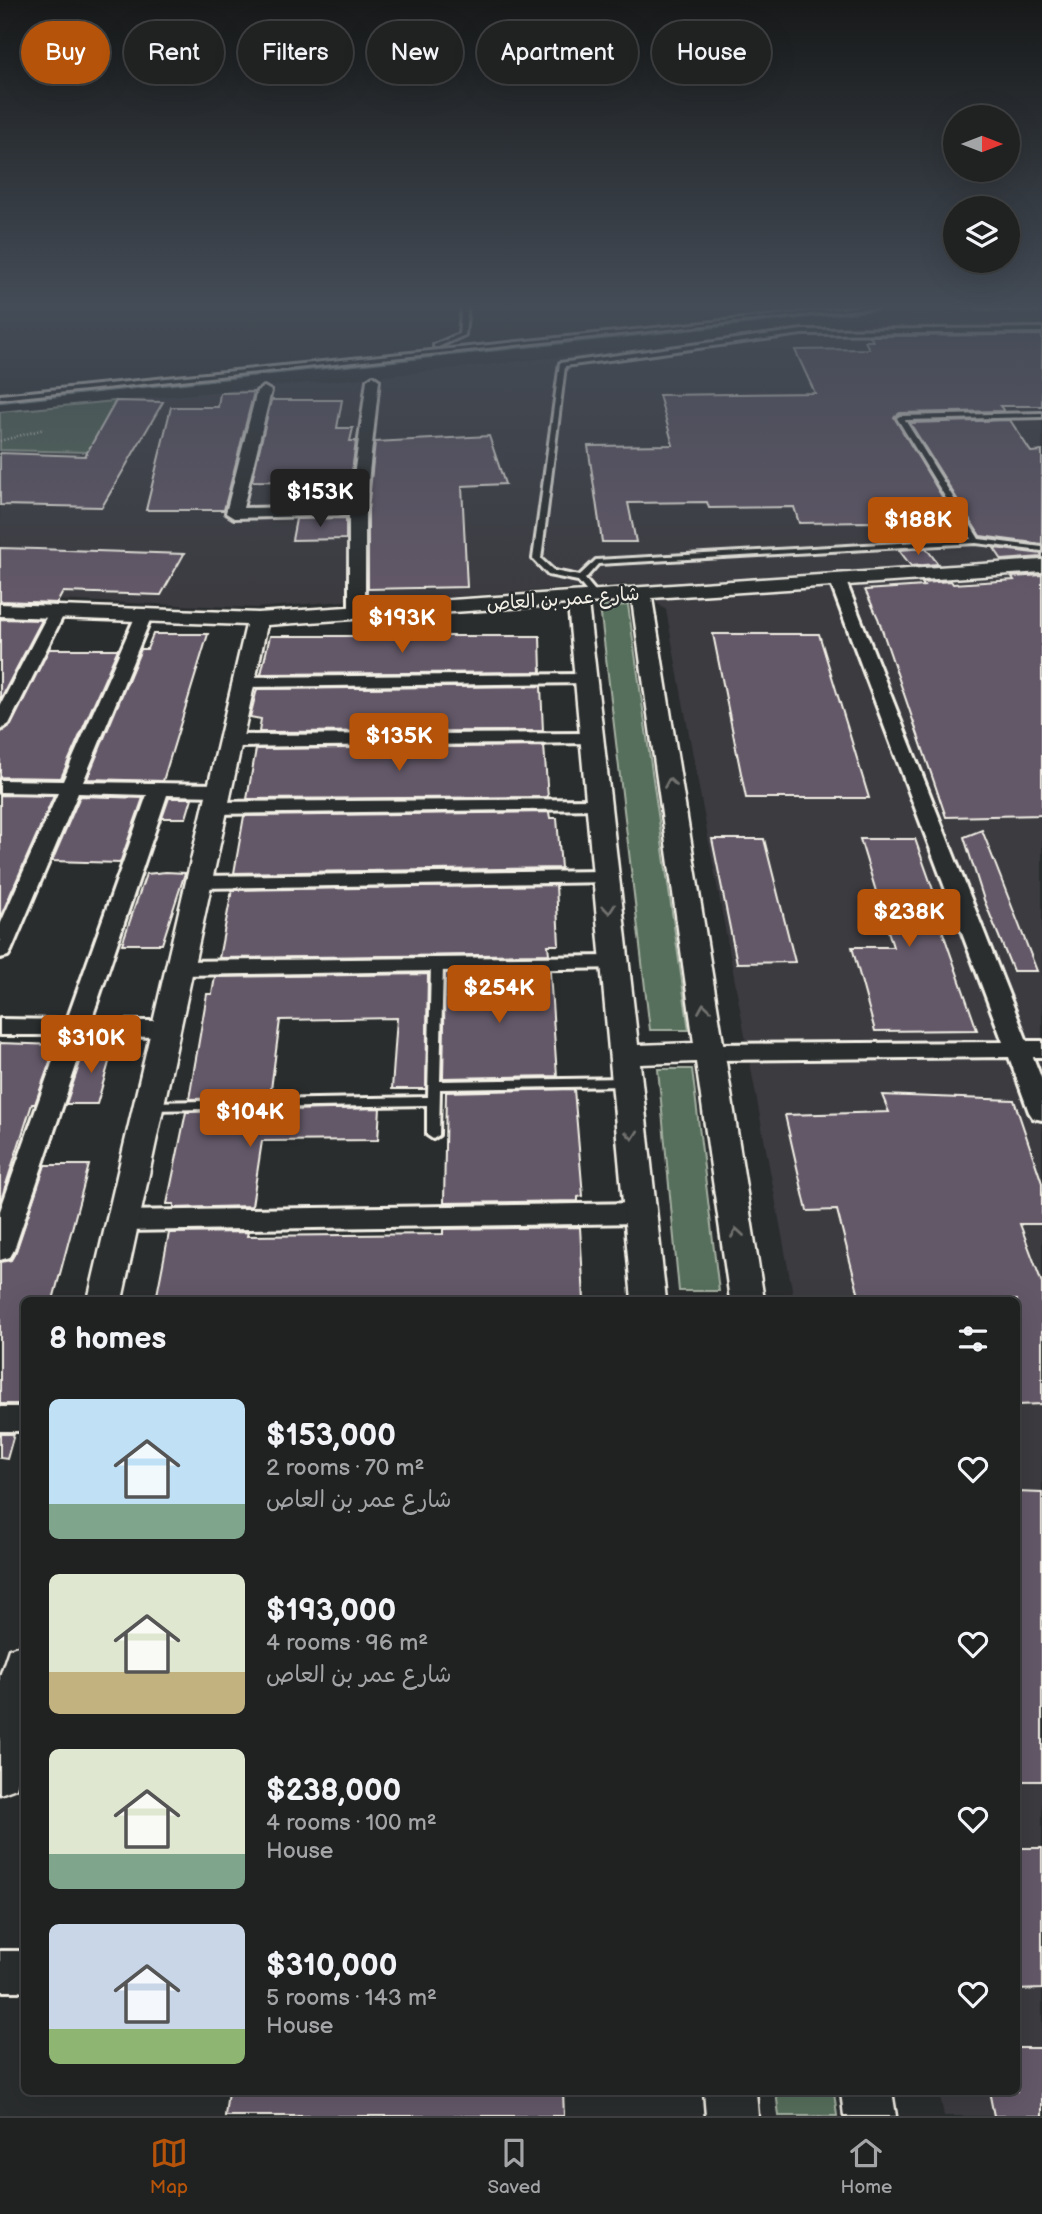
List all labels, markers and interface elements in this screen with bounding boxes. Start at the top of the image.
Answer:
chip: Buy [21,21,110,84]
chip: Rent [124,21,224,84]
chip: Filters [238,21,353,84]
chip: New [367,21,463,84]
chip: Apartment [477,21,638,84]
chip: House [652,21,771,84]
north arrow [943,105,1020,182]
map controls [943,105,1020,273]
button: layers [943,196,1020,273]
pin: $153K [271,470,369,529]
text: $153K [286,478,354,506]
pin: $188K [869,498,967,557]
text: $188K [884,506,952,534]
street label: شارع عمر بن العاص [486,583,640,617]
pin: $193K [353,596,451,655]
text: $193K [368,604,436,632]
pin: $135K [350,714,448,773]
text: $135K [365,722,433,750]
one-way arrow [663,777,678,789]
pin: $238K [860,890,958,949]
text: $238K [873,898,945,926]
one-way arrow [601,903,616,914]
pin: $254K [450,965,548,1025]
text: $254K [463,974,535,1002]
one-way arrow [696,1002,711,1014]
pin: $310K [42,1016,140,1075]
text: $310K [57,1024,125,1052]
pin: $104K [201,1090,299,1149]
text: $104K [216,1098,284,1126]
one-way arrow [625,1129,640,1141]
one-way arrow [730,1227,745,1239]
icon: filters [954,1320,992,1358]
text: 8 homes [49,1321,166,1357]
text: $153,000 [266,1418,396,1454]
icon: home [105,1427,189,1511]
icon: heart [954,1450,992,1488]
text: 2 rooms · 70 m² [266,1454,425,1482]
text: شارع عمر بن العاص [266,1486,452,1514]
text: $193,000 [266,1593,396,1629]
icon: home [105,1602,189,1686]
icon: heart [954,1625,992,1663]
text: 4 rooms · 96 m² [266,1629,428,1657]
text: شارع عمر بن العاص [266,1661,452,1689]
text: $238,000 [266,1773,401,1809]
icon: home [105,1777,189,1861]
icon: heart [954,1800,992,1838]
text: 4 rooms · 100 m² [266,1809,437,1837]
text: House [266,1837,333,1865]
text: $310,000 [266,1948,397,1984]
icon: home [105,1952,189,2036]
icon: heart [954,1975,992,2013]
text: 5 rooms · 143 m² [266,1984,437,2012]
text: House [266,2012,333,2040]
tab: Map [150,2134,188,2199]
tab: Saved [488,2134,541,2199]
tab: Home [841,2134,892,2199]

